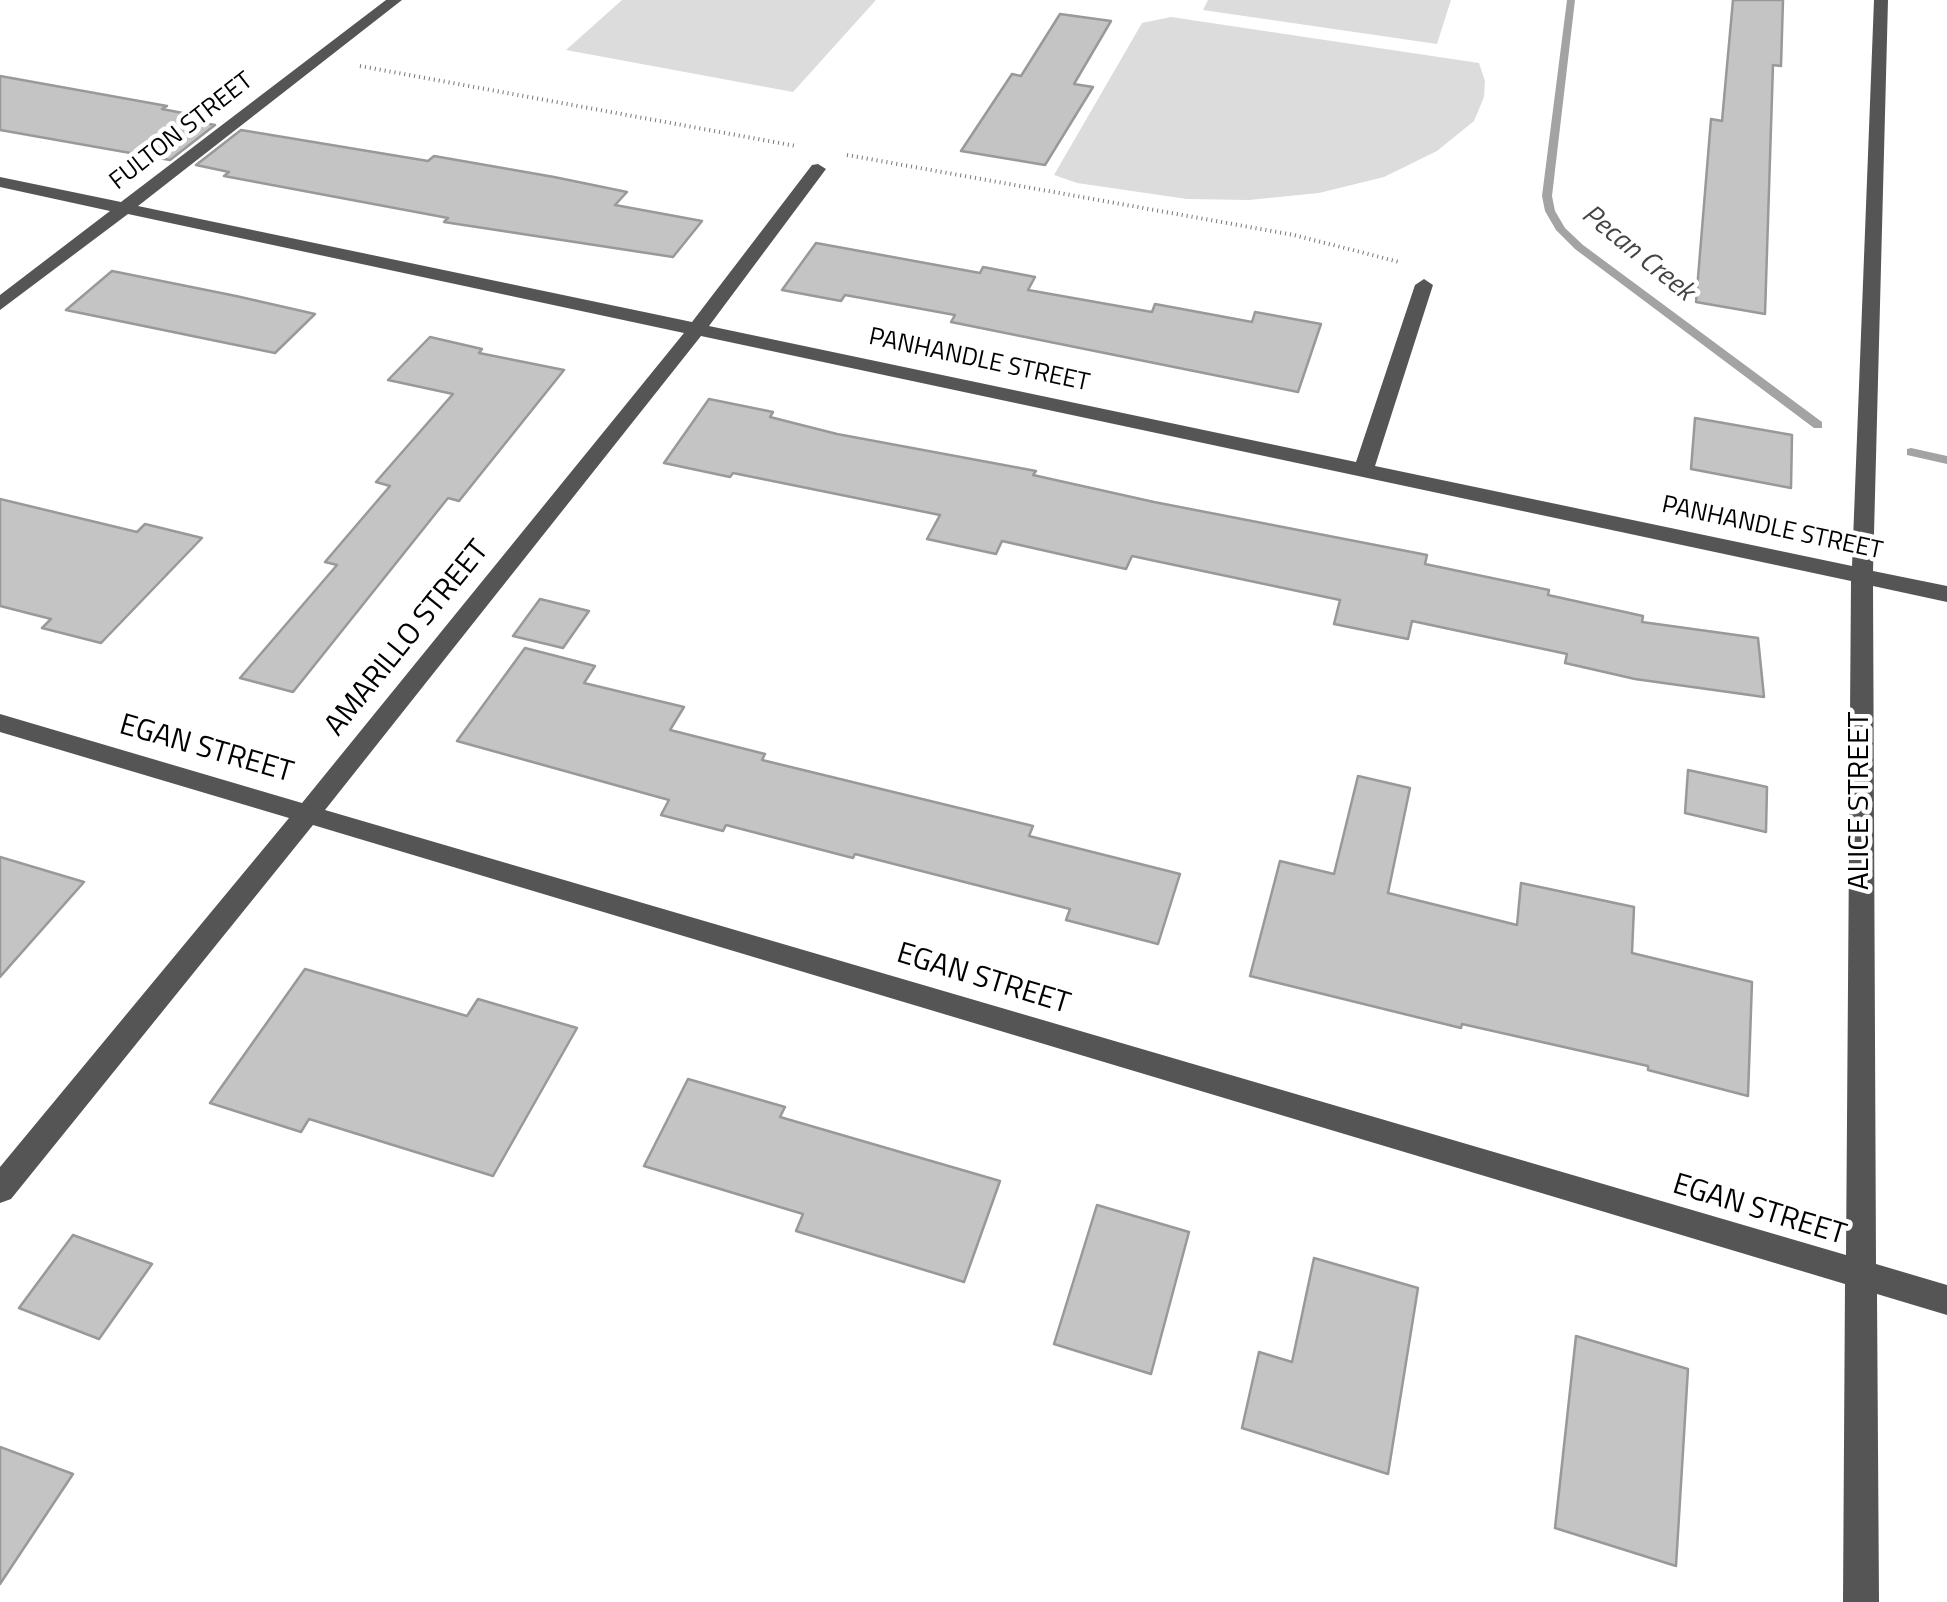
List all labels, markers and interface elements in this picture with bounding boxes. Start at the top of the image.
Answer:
street label: FULTON STREET [104,67,260,197]
water label: Pecan Creek [1574,199,1700,309]
street label: PANHANDLE STREET [866,323,1092,399]
street label: PANHANDLE STREET [1659,491,1885,567]
street label: AMARILLO STREET [318,534,498,744]
street label: EGAN STREET [115,708,297,792]
street label: ALICE STREET [1843,712,1879,890]
street label: EGAN STREET [892,937,1074,1023]
street label: EGAN STREET [1668,1168,1850,1254]

